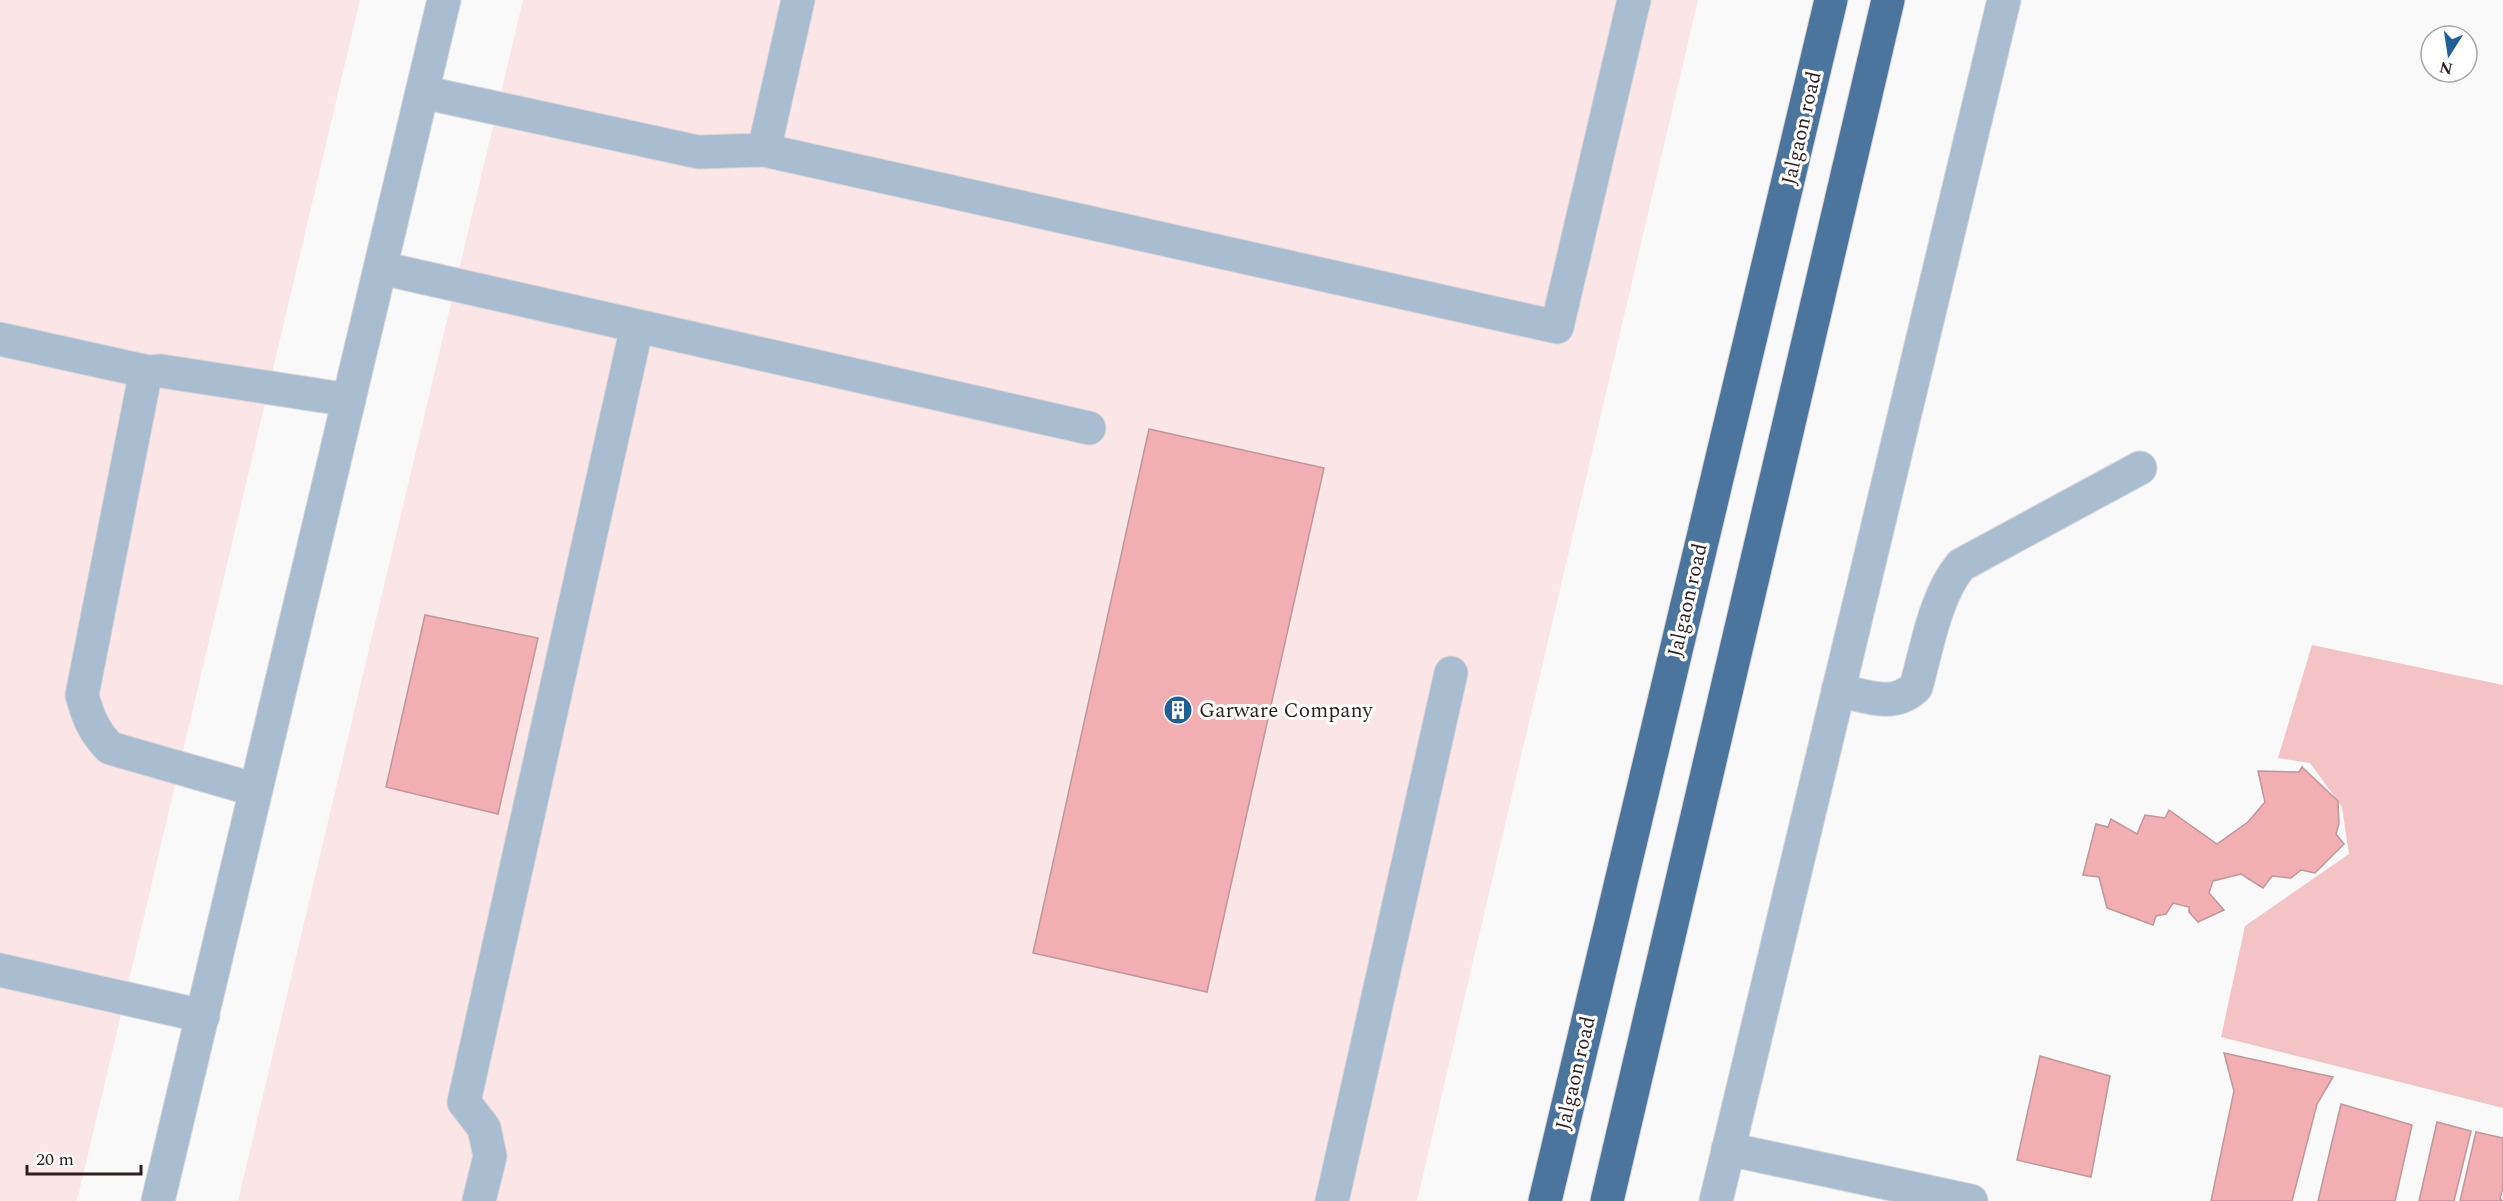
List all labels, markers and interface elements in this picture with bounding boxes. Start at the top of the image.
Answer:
north arrow [2419,24,2479,84]
text: N [2437,55,2455,81]
street label: Jalgaon road [1773,68,1831,188]
street label: Jalgaon road [1659,540,1717,660]
building icon: Garware Company [1162,694,1194,726]
place label: Garware Company [1199,695,1374,727]
street label: Jalgaon road [1547,1013,1605,1133]
scale bar [27,1138,141,1176]
text: 20 m [36,1146,74,1173]

